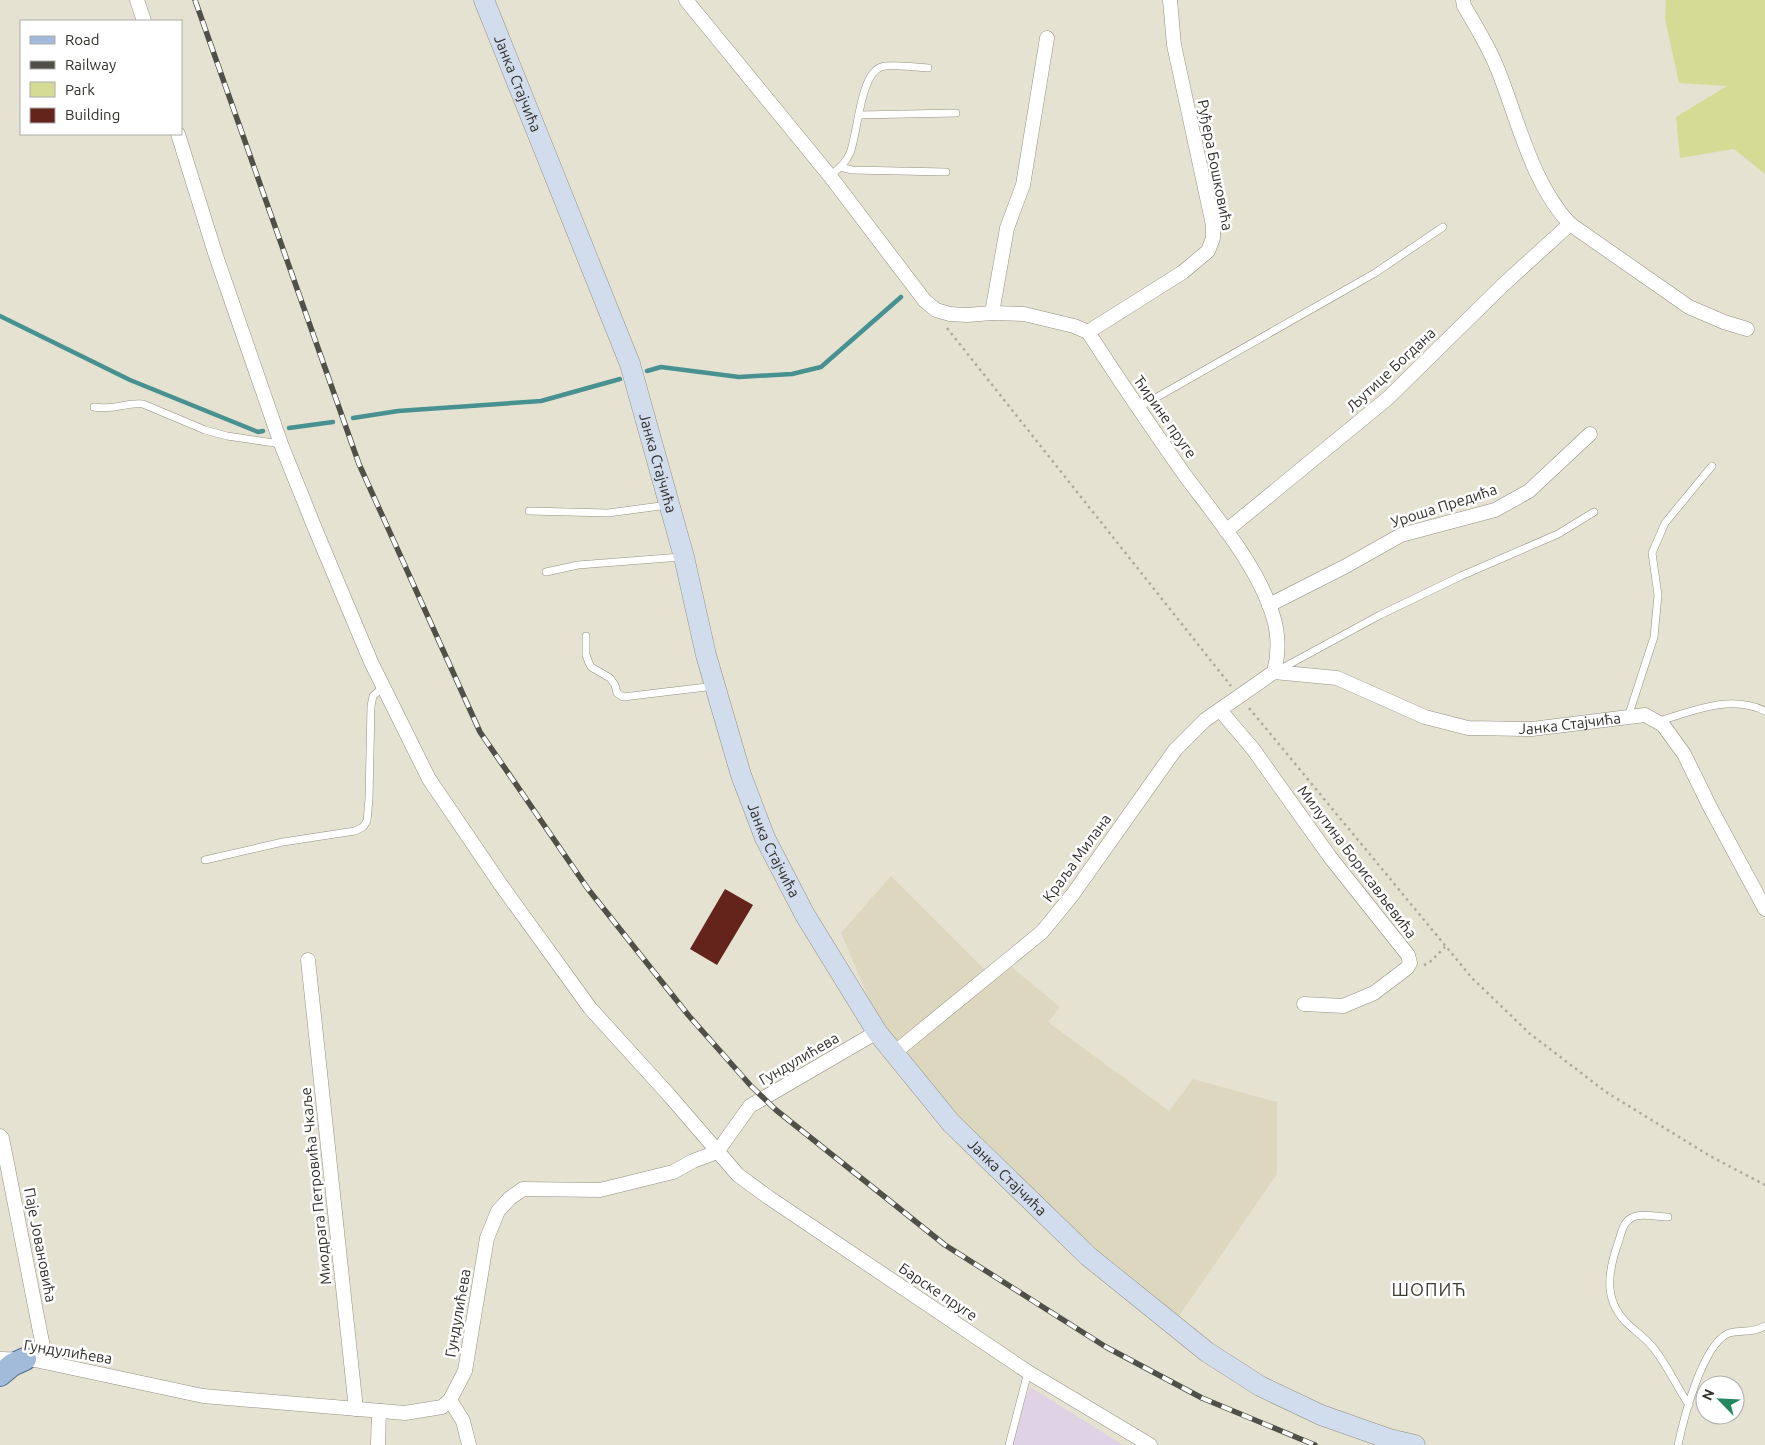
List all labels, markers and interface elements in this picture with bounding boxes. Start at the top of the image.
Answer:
legend [20,20,182,135]
text: Road [65,31,100,48]
street label: Јанка Стајчића [491,32,545,134]
text: Railway [65,56,116,73]
text: Park [65,81,95,98]
street label: Руђера Бошковића [1194,98,1237,232]
text: Building [65,106,120,123]
street label: Љутице Богдана [1343,324,1439,415]
street label: Ћирине пруге [1131,372,1200,461]
street label: Јанка Стајчића [636,411,680,515]
street label: Уроша Предића [1389,480,1499,531]
street label: Јанка Стајчића [1519,709,1622,737]
street label: Милутина Борисављевића [1294,782,1420,941]
street label: Јанка Стајчића [744,800,803,900]
street label: Краља Милана [1039,810,1114,905]
street label: Гундулићева [756,1029,842,1088]
street label: Миодрага Петровића Чкаље [297,1086,334,1286]
street label: Јанка Стајчића [965,1135,1050,1219]
street label: Паје Јовановића [21,1186,60,1304]
street label: Барске пруге [896,1259,981,1324]
street label: Гундулићева [441,1267,474,1358]
district label: ШОПИЋ [1392,1279,1466,1299]
street label: Гундулићева [23,1336,114,1367]
north arrow [1695,1375,1745,1425]
text: N [1699,1387,1718,1403]

